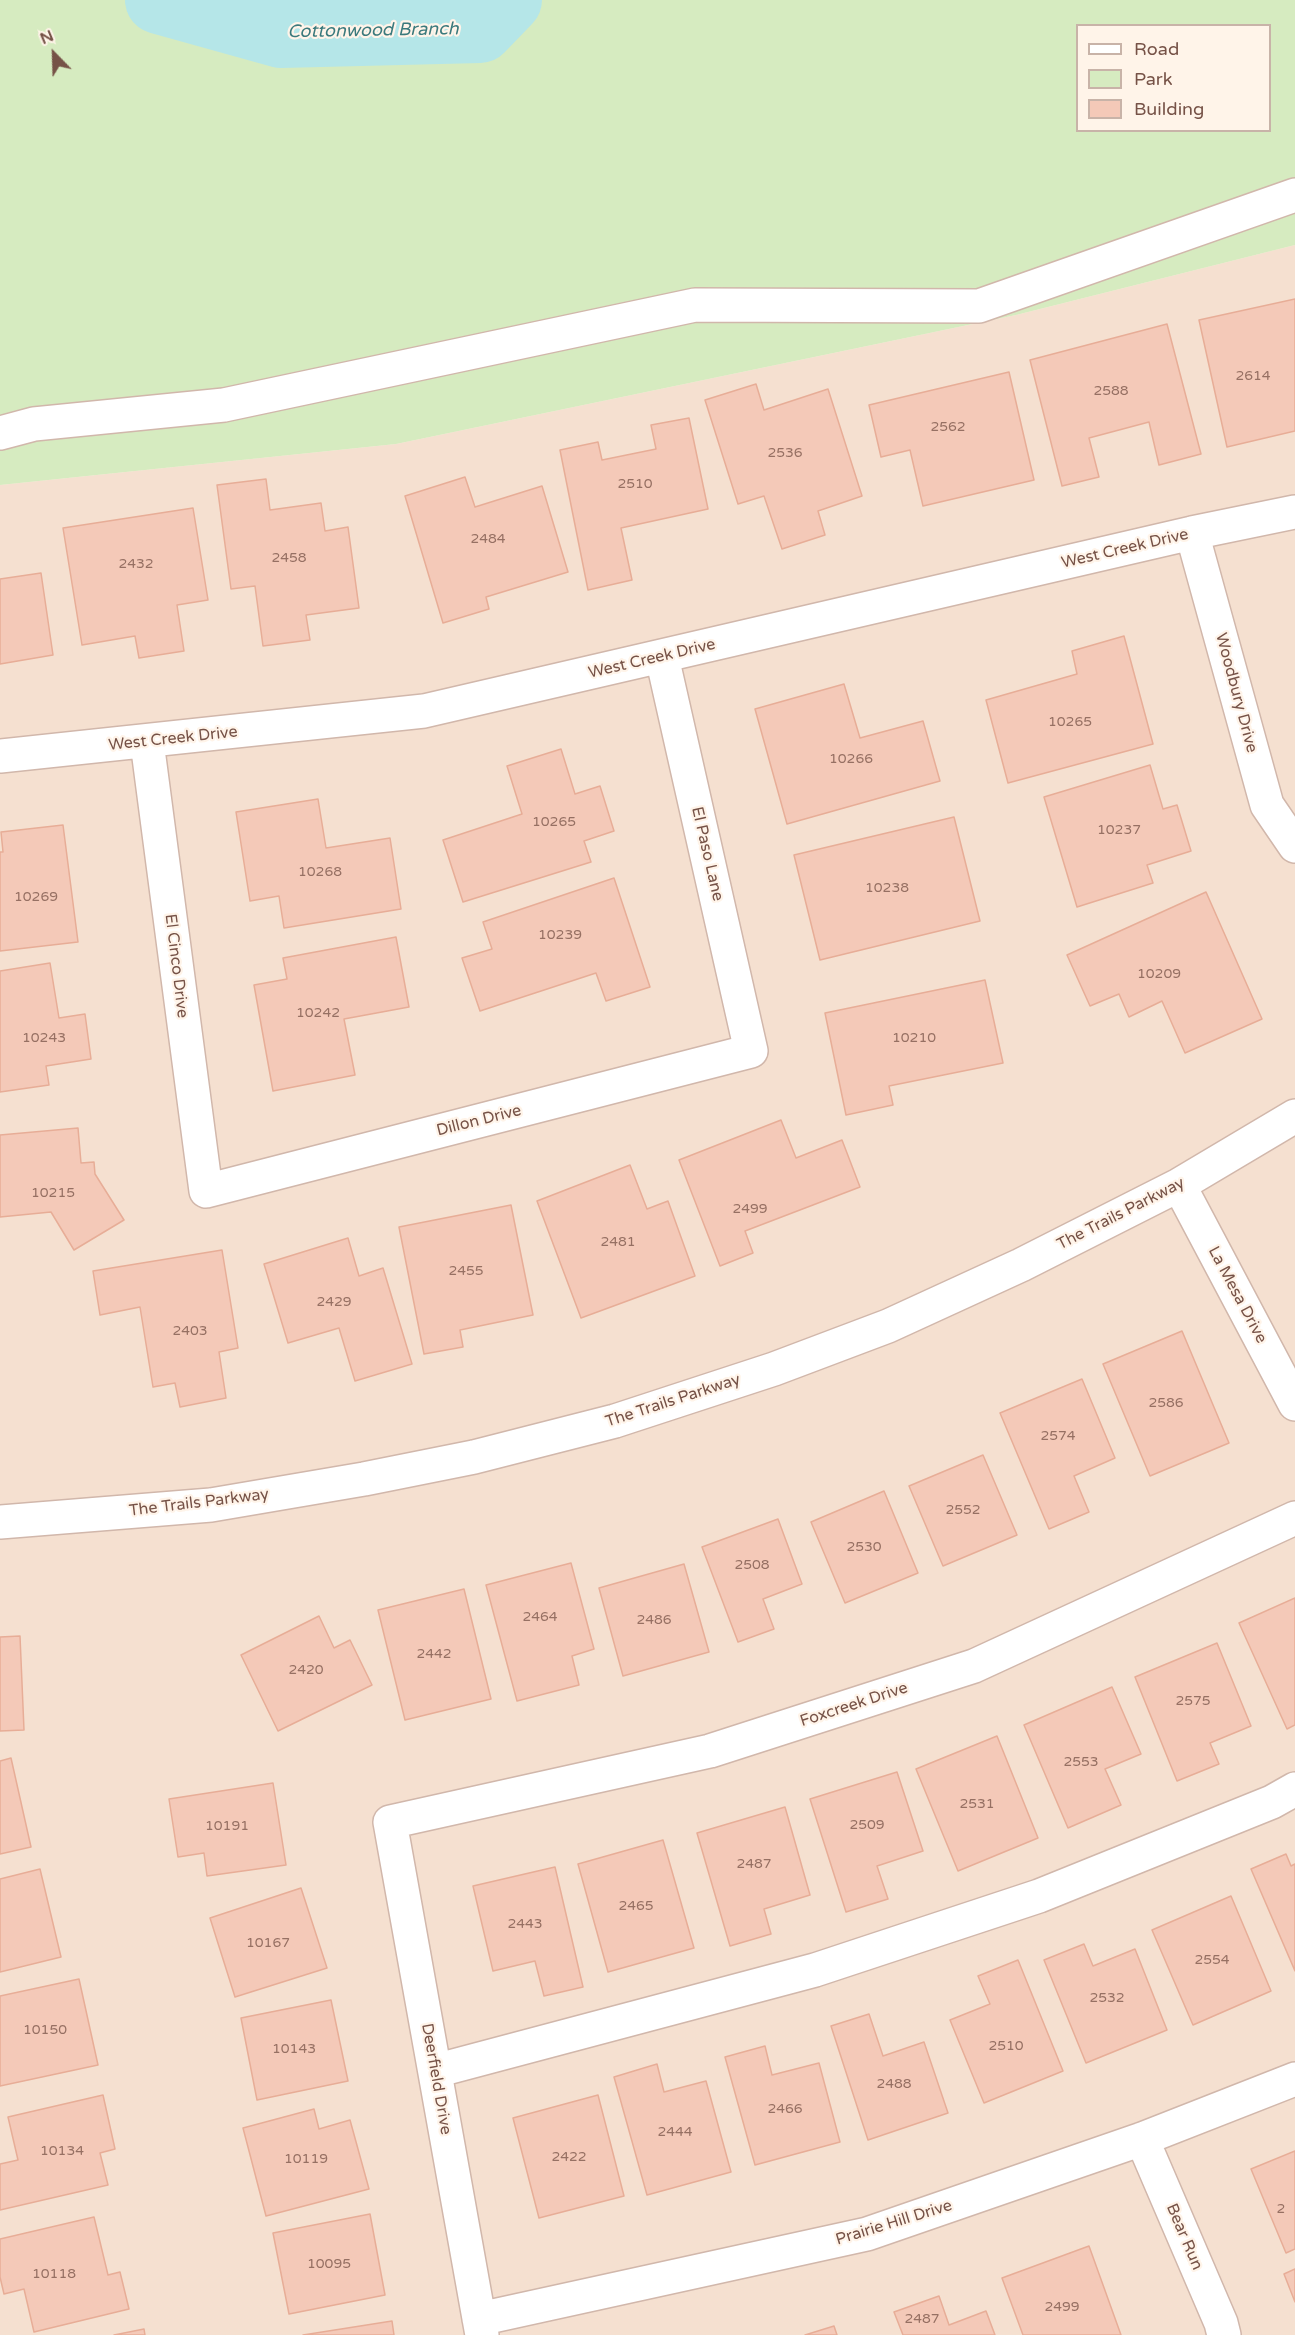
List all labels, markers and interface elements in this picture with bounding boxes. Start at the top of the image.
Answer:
water label: Cottonwood Branch [287,19,459,43]
north arrow [24,24,84,84]
legend [1076,24,1271,132]
text: N [37,26,57,49]
text: Road [1134,38,1179,60]
text: Park [1134,68,1172,90]
text: Building [1134,98,1204,120]
house number: 2614 [1235,368,1271,384]
house number: 2588 [1093,383,1129,399]
house number: 2562 [930,419,966,435]
house number: 2536 [767,445,803,461]
house number: 2510 [617,476,653,492]
street label: West Creek Drive [1060,525,1190,573]
house number: 2484 [470,531,506,547]
house number: 2458 [271,550,307,566]
house number: 2432 [118,556,154,572]
street label: Woodbury Drive [1211,631,1261,755]
street label: West Creek Drive [587,635,717,683]
house number: 10265 [1048,714,1092,730]
street label: West Creek Drive [108,723,238,755]
house number: 10266 [829,751,873,767]
street label: El Paso Lane [687,805,727,903]
house number: 10265 [532,814,576,830]
house number: 10237 [1097,822,1141,838]
house number: 10268 [298,864,342,880]
house number: 10238 [865,880,909,896]
house number: 10269 [14,889,58,905]
street label: El Cinco Drive [160,913,192,1019]
house number: 10239 [538,927,582,943]
house number: 10209 [1137,966,1181,982]
house number: 10242 [296,1005,340,1021]
house number: 10243 [22,1030,66,1046]
house number: 10210 [892,1030,936,1046]
street label: Dillon Drive [435,1101,523,1141]
street label: The Trails Parkway [1054,1174,1188,1254]
house number: 10215 [31,1185,75,1201]
house number: 2499 [732,1201,768,1217]
house number: 2481 [600,1234,636,1250]
street label: La Mesa Drive [1203,1243,1271,1347]
house number: 2455 [448,1263,484,1279]
house number: 2429 [316,1294,352,1310]
house number: 2403 [172,1323,208,1339]
street label: The Trails Parkway [603,1370,743,1432]
house number: 2586 [1148,1395,1184,1411]
house number: 2574 [1040,1428,1076,1444]
street label: The Trails Parkway [128,1485,270,1521]
house number: 2552 [945,1502,981,1518]
house number: 2530 [846,1539,882,1555]
house number: 2508 [734,1557,770,1573]
house number: 2464 [522,1609,558,1625]
house number: 2486 [636,1612,672,1628]
house number: 2442 [416,1646,452,1662]
house number: 2420 [288,1662,324,1678]
street label: Foxcreek Drive [798,1679,910,1731]
house number: 2575 [1175,1693,1211,1709]
house number: 2553 [1063,1754,1099,1770]
house number: 2531 [959,1796,995,1812]
house number: 2509 [849,1817,885,1833]
house number: 10191 [205,1818,249,1834]
house number: 2487 [736,1856,772,1872]
house number: 2465 [618,1898,654,1914]
house number: 2443 [507,1916,543,1932]
house number: 10167 [246,1935,290,1951]
house number: 2554 [1194,1952,1230,1968]
house number: 2532 [1089,1990,1125,2006]
house number: 10150 [23,2022,67,2038]
street label: Deerfield Drive [417,2022,455,2136]
house number: 2510 [988,2038,1024,2054]
house number: 10143 [272,2041,316,2057]
house number: 2488 [876,2076,912,2092]
house number: 2466 [767,2101,803,2117]
house number: 2444 [657,2124,693,2140]
house number: 10134 [40,2143,84,2159]
house number: 2422 [551,2149,587,2165]
house number: 10119 [284,2151,328,2167]
street label: Prairie Hill Drive [834,2196,954,2250]
street label: Bear Run [1161,2201,1207,2273]
house number: 2 [1277,2201,1285,2217]
house number: 10095 [307,2256,351,2272]
house number: 10118 [32,2266,76,2282]
house number: 2499 [1044,2299,1080,2315]
house number: 2487 [904,2311,940,2327]

